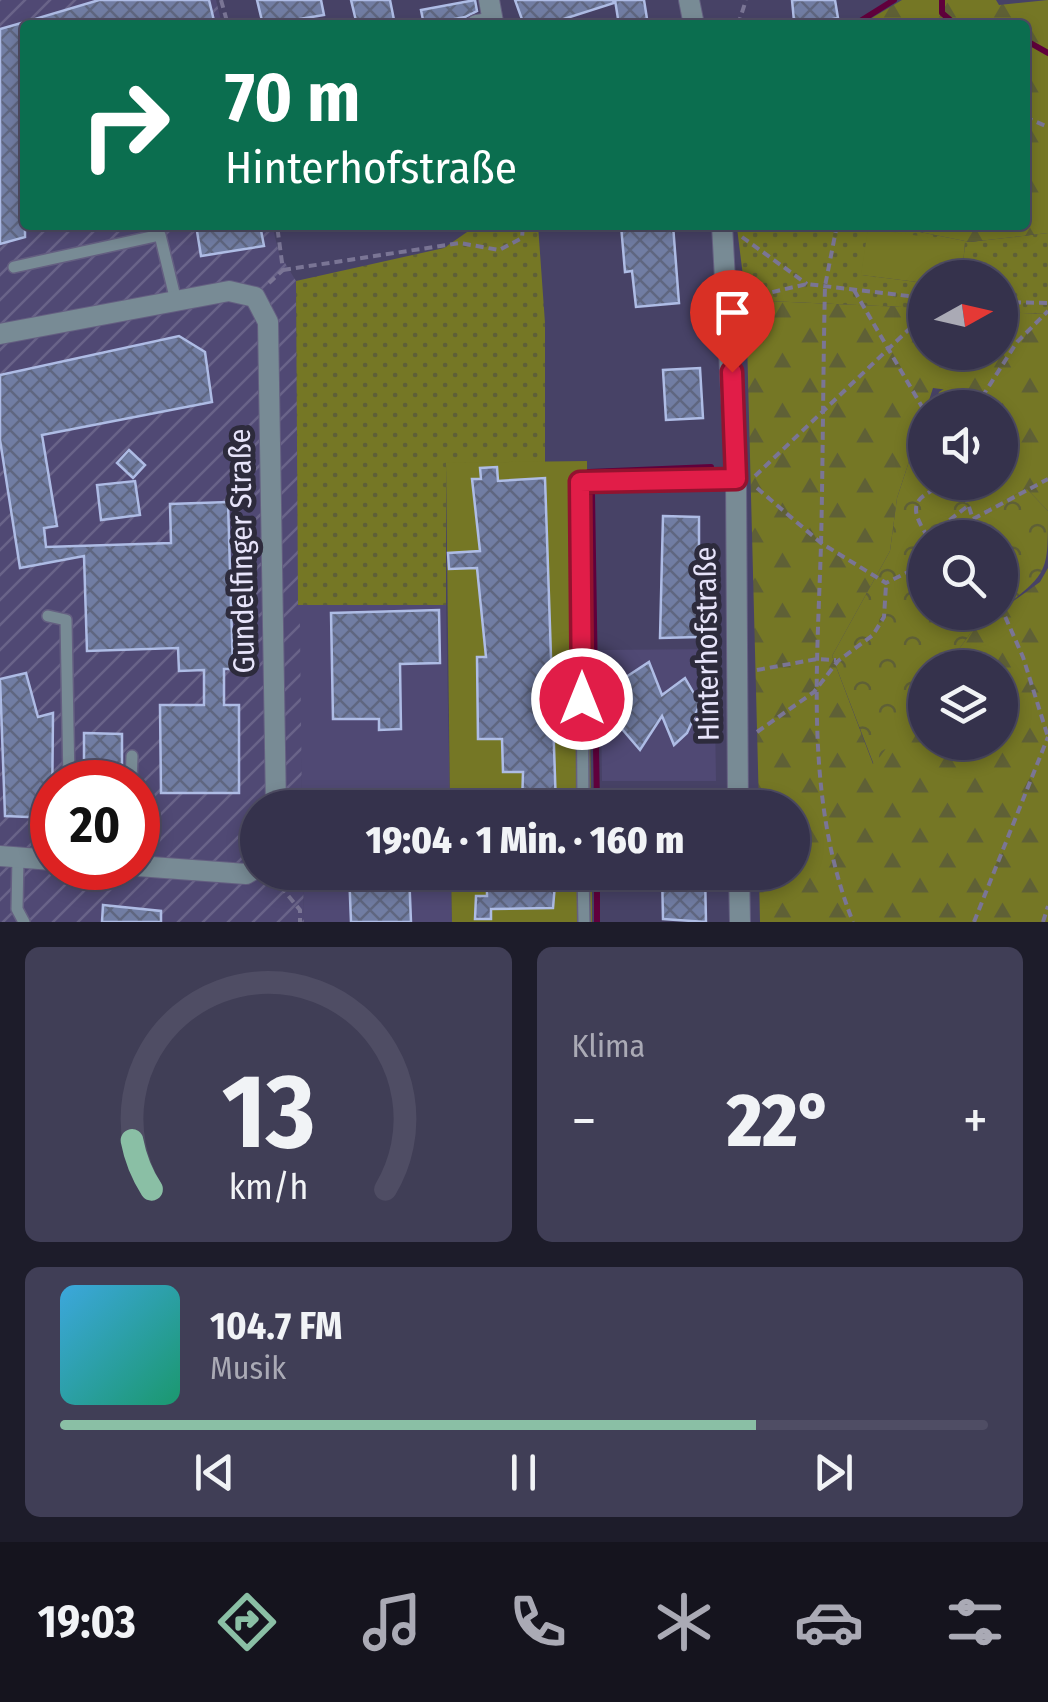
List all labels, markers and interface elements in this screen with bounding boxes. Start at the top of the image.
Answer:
text: 70 m [225,56,360,140]
icon: right [60,60,190,190]
text: Hinterhofstraße [225,141,517,195]
north arrow [908,260,1018,370]
map controls [908,260,1018,760]
pin [690,270,775,373]
icon: arrive [705,285,760,340]
button: sound [908,390,1018,500]
street label: Gundelfinger Straße [222,428,262,674]
button: search [908,520,1018,630]
street label: Hinterhofstraße [687,546,727,742]
position arrow [530,647,634,751]
button: layers [908,650,1018,760]
speed limit sign: 20 [30,760,160,890]
text: 19:04 · 1 Min. · 160 m [366,817,684,863]
text: Klima [572,1027,645,1065]
text: 13 [222,1050,315,1175]
text: 22° [727,1076,832,1166]
text: − [572,1088,596,1154]
text: + [963,1088,988,1154]
text: km/h [228,1166,308,1208]
text: 104.7 FM [210,1303,342,1349]
text: Musik [210,1349,286,1387]
icon: previous [187,1445,242,1500]
icon: pause [496,1445,551,1500]
icon: next [806,1445,861,1500]
icon: directions [212,1587,282,1657]
icon: music [357,1587,427,1657]
icon: phone [503,1587,573,1657]
icon: climate [649,1587,719,1657]
icon: car [794,1587,864,1657]
icon: filters [940,1587,1010,1657]
text: 19:03 [38,1595,136,1649]

